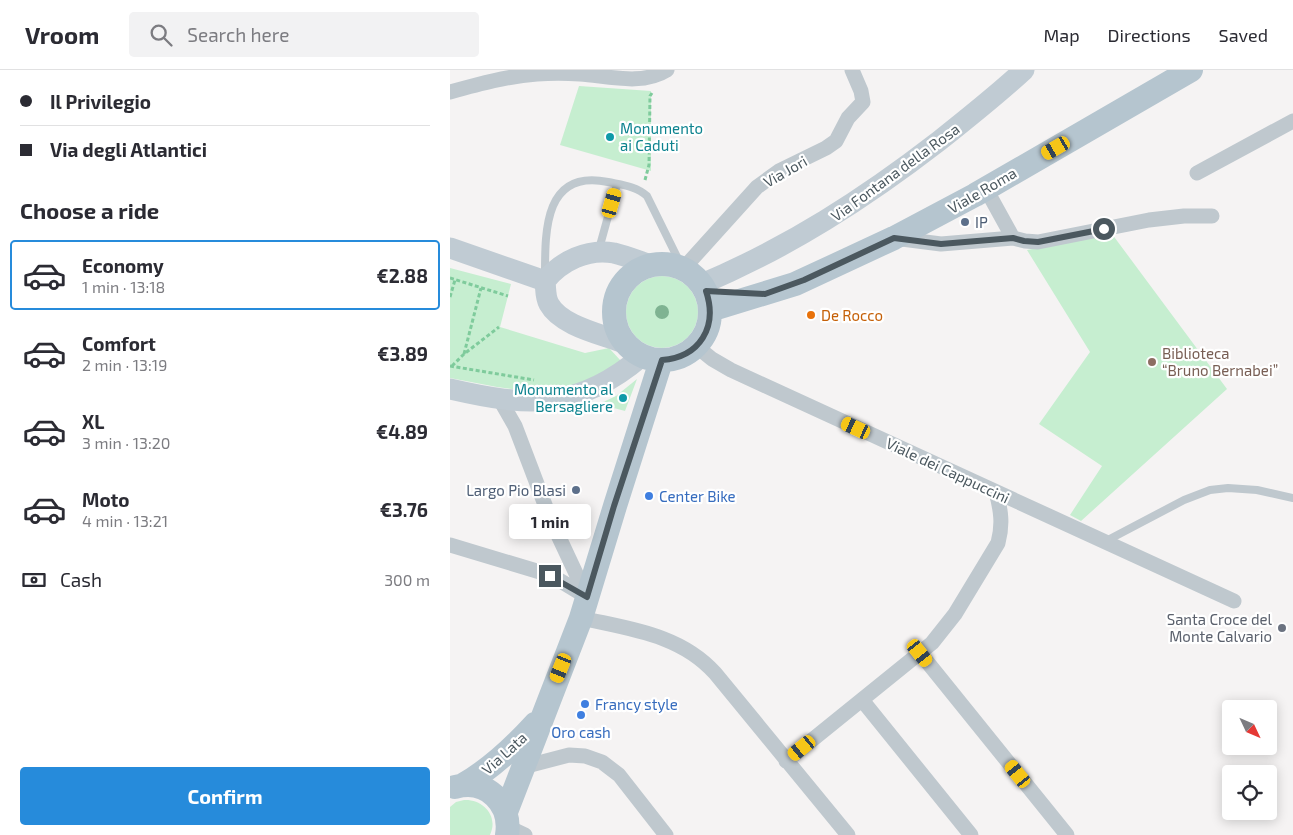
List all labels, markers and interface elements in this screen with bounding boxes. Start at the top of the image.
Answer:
search box [129,12,479,57]
text: Vroom [25,20,99,49]
icon: search [147,21,175,49]
text: Search here [187,23,289,46]
text: Map [1043,24,1080,46]
text: Directions [1108,24,1191,46]
text: Saved [1219,24,1268,46]
text: Il Privilegio [50,90,151,113]
place label: Monumento ai Caduti [620,119,703,154]
street label: Via Fontana della Rosa [827,119,963,225]
marker: Monumento ai Caduti [604,131,616,143]
car [1039,134,1072,162]
text: Via degli Atlantici [50,138,207,161]
street label: Via Jori [760,151,810,191]
street label: Viale Roma [945,163,1019,217]
car [600,187,623,219]
text: Choose a ride [20,197,159,223]
place label: IP [975,213,988,231]
marker: IP [959,216,971,228]
route start [1093,218,1115,240]
icon: car [22,253,67,298]
text: Economy [82,254,164,277]
text: €2.88 [376,264,428,287]
text: 1 min · 13:18 [82,277,165,296]
place label: De Rocco [821,306,883,324]
marker: De Rocco [805,309,817,321]
icon: car [22,331,67,376]
text: Comfort [82,332,156,355]
text: €3.89 [377,342,428,365]
place label: Biblioteca “Bruno Bernabei” [1162,344,1278,379]
text: 2 min · 13:19 [82,355,167,374]
marker: Biblioteca “Bruno Bernabei” [1146,356,1158,368]
place label: Monumento al Bersagliere [514,380,614,415]
marker: Monumento al Bersagliere [617,392,629,404]
icon: car [22,409,67,454]
text: XL [82,410,104,433]
car [839,415,872,441]
text: €4.89 [376,420,428,443]
text: 3 min · 13:20 [82,433,170,452]
street label: Viale dei Cappuccini [883,434,1013,506]
place label: Largo Pio Blasi [466,481,566,499]
marker: Largo Pio Blasi [570,484,582,496]
icon: car [22,487,67,532]
place label: Center Bike [659,487,736,505]
text: Moto [82,488,130,511]
marker: Center Bike [643,490,655,502]
text: €3.76 [380,498,428,521]
callout: 1 min [509,504,591,538]
text: 4 min · 13:21 [82,511,168,530]
text: 1 min [531,512,569,531]
route end [539,565,561,587]
icon: cash [20,566,48,594]
text: Cash [60,568,102,591]
text: 300 m [384,570,430,589]
place label: Santa Croce del Monte Calvario [1167,610,1273,645]
marker: Santa Croce del Monte Calvario [1276,622,1288,634]
car [904,637,935,669]
car [548,651,573,685]
place label: Francy style [595,695,678,713]
marker: Francy style [579,698,591,710]
north arrow [1222,700,1278,755]
map controls [1222,700,1277,820]
marker: Oro cash [575,709,587,721]
place label: Oro cash [551,723,611,741]
street label: Via Lata [478,728,530,778]
car [785,733,818,763]
car [1002,758,1033,790]
button: locate [1222,765,1277,820]
button: Confirm [20,767,430,825]

